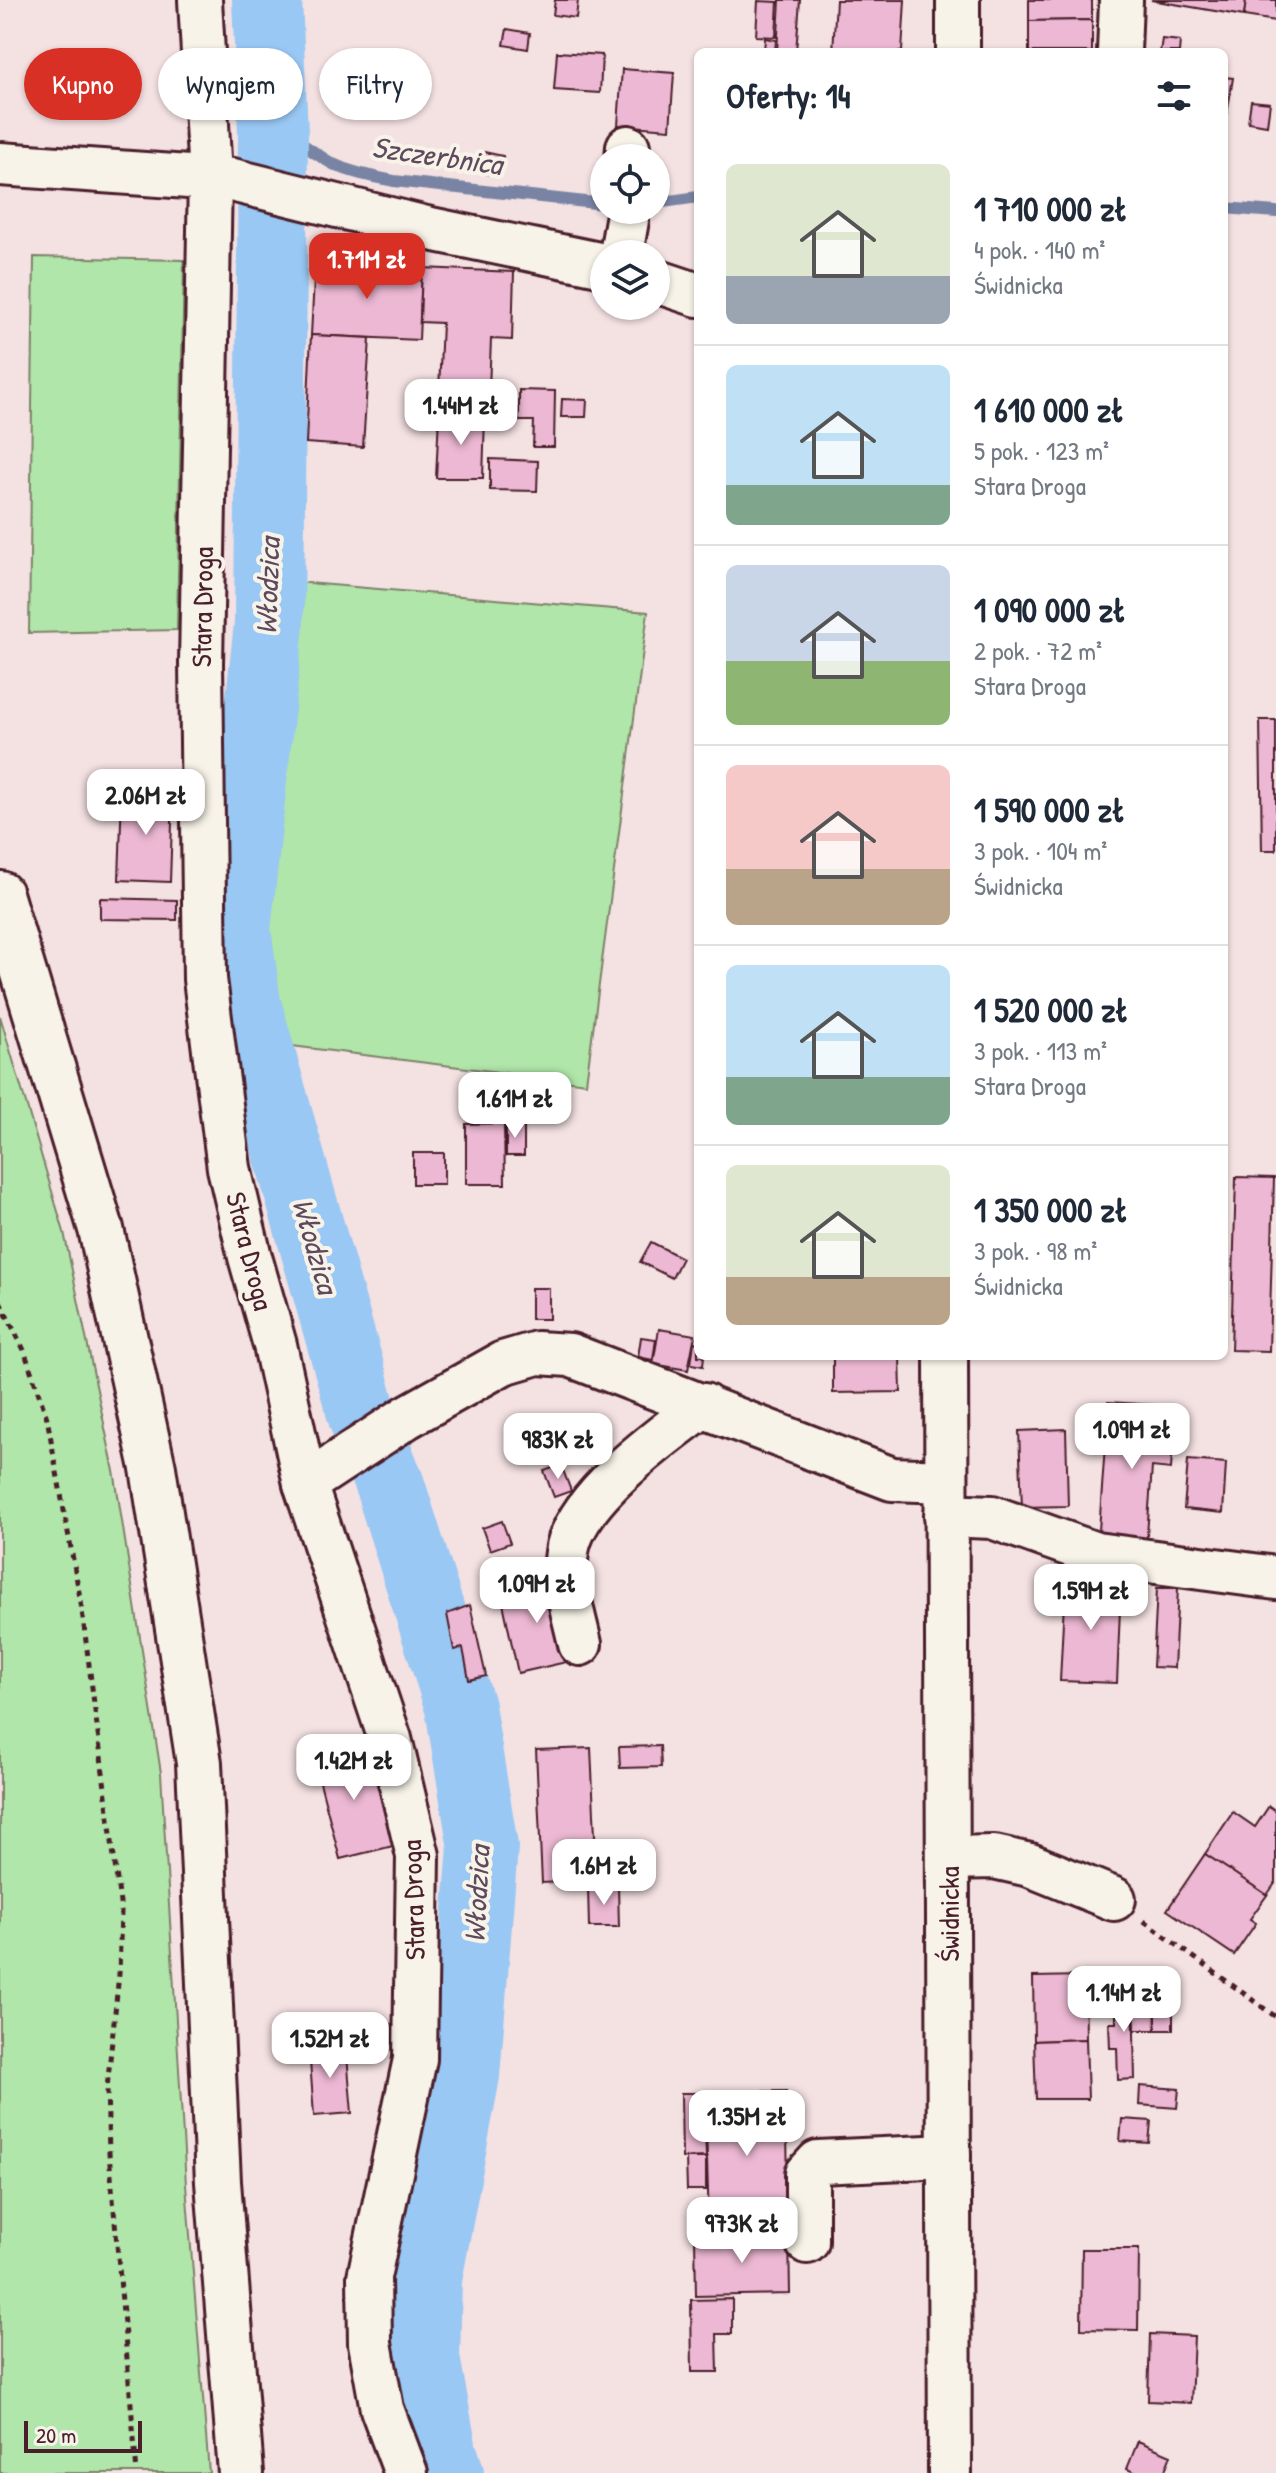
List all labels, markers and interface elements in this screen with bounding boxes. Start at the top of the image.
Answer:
chip: Kupno [24,48,142,120]
chip: Wynajem [158,48,303,120]
chip: Filtry [319,48,432,120]
text: Oferty: 14 [726,73,851,119]
icon: filters [1152,74,1196,118]
water label: Szczerbnica [370,126,508,184]
map controls [590,144,670,320]
button: locate [590,144,670,224]
text: 1 710 000 zł [974,186,1127,232]
icon: home [790,196,886,292]
text: 4 pok. · 140 m² [974,232,1105,267]
pin: 1.71M zł [284,233,450,301]
button: layers [590,240,670,320]
text: 1.71M zł [327,241,407,276]
text: Świdnicka [974,267,1063,302]
pin: 1.44M zł [378,379,544,447]
text: 1.44M zł [423,387,499,422]
text: 1 610 000 zł [974,387,1124,433]
icon: home [790,397,886,493]
text: 5 pok. · 123 m² [974,433,1109,468]
text: Stara Droga [974,468,1086,503]
water label: Włodzica [245,534,289,635]
street label: Stara Droga [182,546,222,668]
text: 1 090 000 zł [974,587,1126,633]
icon: home [790,597,886,693]
text: 2 pok. · 72 m² [974,633,1102,668]
text: Stara Droga [974,668,1086,703]
pin: 2.06M zł [63,769,229,837]
text: 2.06M zł [105,777,187,812]
text: 1 590 000 zł [974,787,1125,833]
icon: home [790,797,886,893]
text: 3 pok. · 104 m² [974,833,1107,868]
text: Świdnicka [974,868,1063,903]
text: 1 520 000 zł [974,987,1129,1033]
icon: home [790,997,886,1093]
text: 3 pok. · 113 m² [974,1033,1107,1068]
text: Stara Droga [974,1068,1086,1103]
pin: 1.61M zł [432,1072,598,1140]
text: 1.61M zł [476,1080,554,1115]
text: 1 350 000 zł [974,1187,1128,1233]
street label: Stara Droga [217,1188,283,1314]
water label: Włodzica [283,1194,349,1301]
icon: home [790,1197,886,1293]
text: 3 pok. · 98 m² [974,1233,1097,1268]
text: Świdnicka [974,1268,1063,1303]
pin: 1.09M zł [1049,1403,1215,1471]
text: 1.09M zł [1093,1411,1171,1446]
pin: 983K zł [484,1413,632,1481]
text: 983K zł [521,1421,595,1456]
pin: 1.09M zł [454,1557,620,1625]
pin: 1.59M zł [1008,1564,1174,1632]
text: 1.09M zł [498,1565,576,1600]
text: 1.59M zł [1052,1572,1130,1607]
pin: 1.42M zł [271,1734,437,1802]
text: 1.42M zł [314,1742,394,1777]
street label: Stara Droga [392,1839,434,1961]
pin: 1.6M zł [530,1839,678,1907]
water label: Włodzica [453,1841,499,1943]
text: 1.6M zł [570,1847,638,1882]
street label: Świdnicka [930,1866,968,1962]
pin: 1.14M zł [1041,1966,1207,2034]
text: 1.14M zł [1086,1974,1162,2009]
pin: 1.52M zł [247,2012,413,2080]
text: 1.52M zł [290,2020,370,2055]
pin: 1.35M zł [664,2090,830,2158]
text: 1.35M zł [707,2098,787,2133]
pin: 973K zł [668,2197,816,2265]
text: 973K zł [705,2205,779,2240]
scale bar [24,2417,142,2453]
text: 20 m [36,2420,76,2450]

